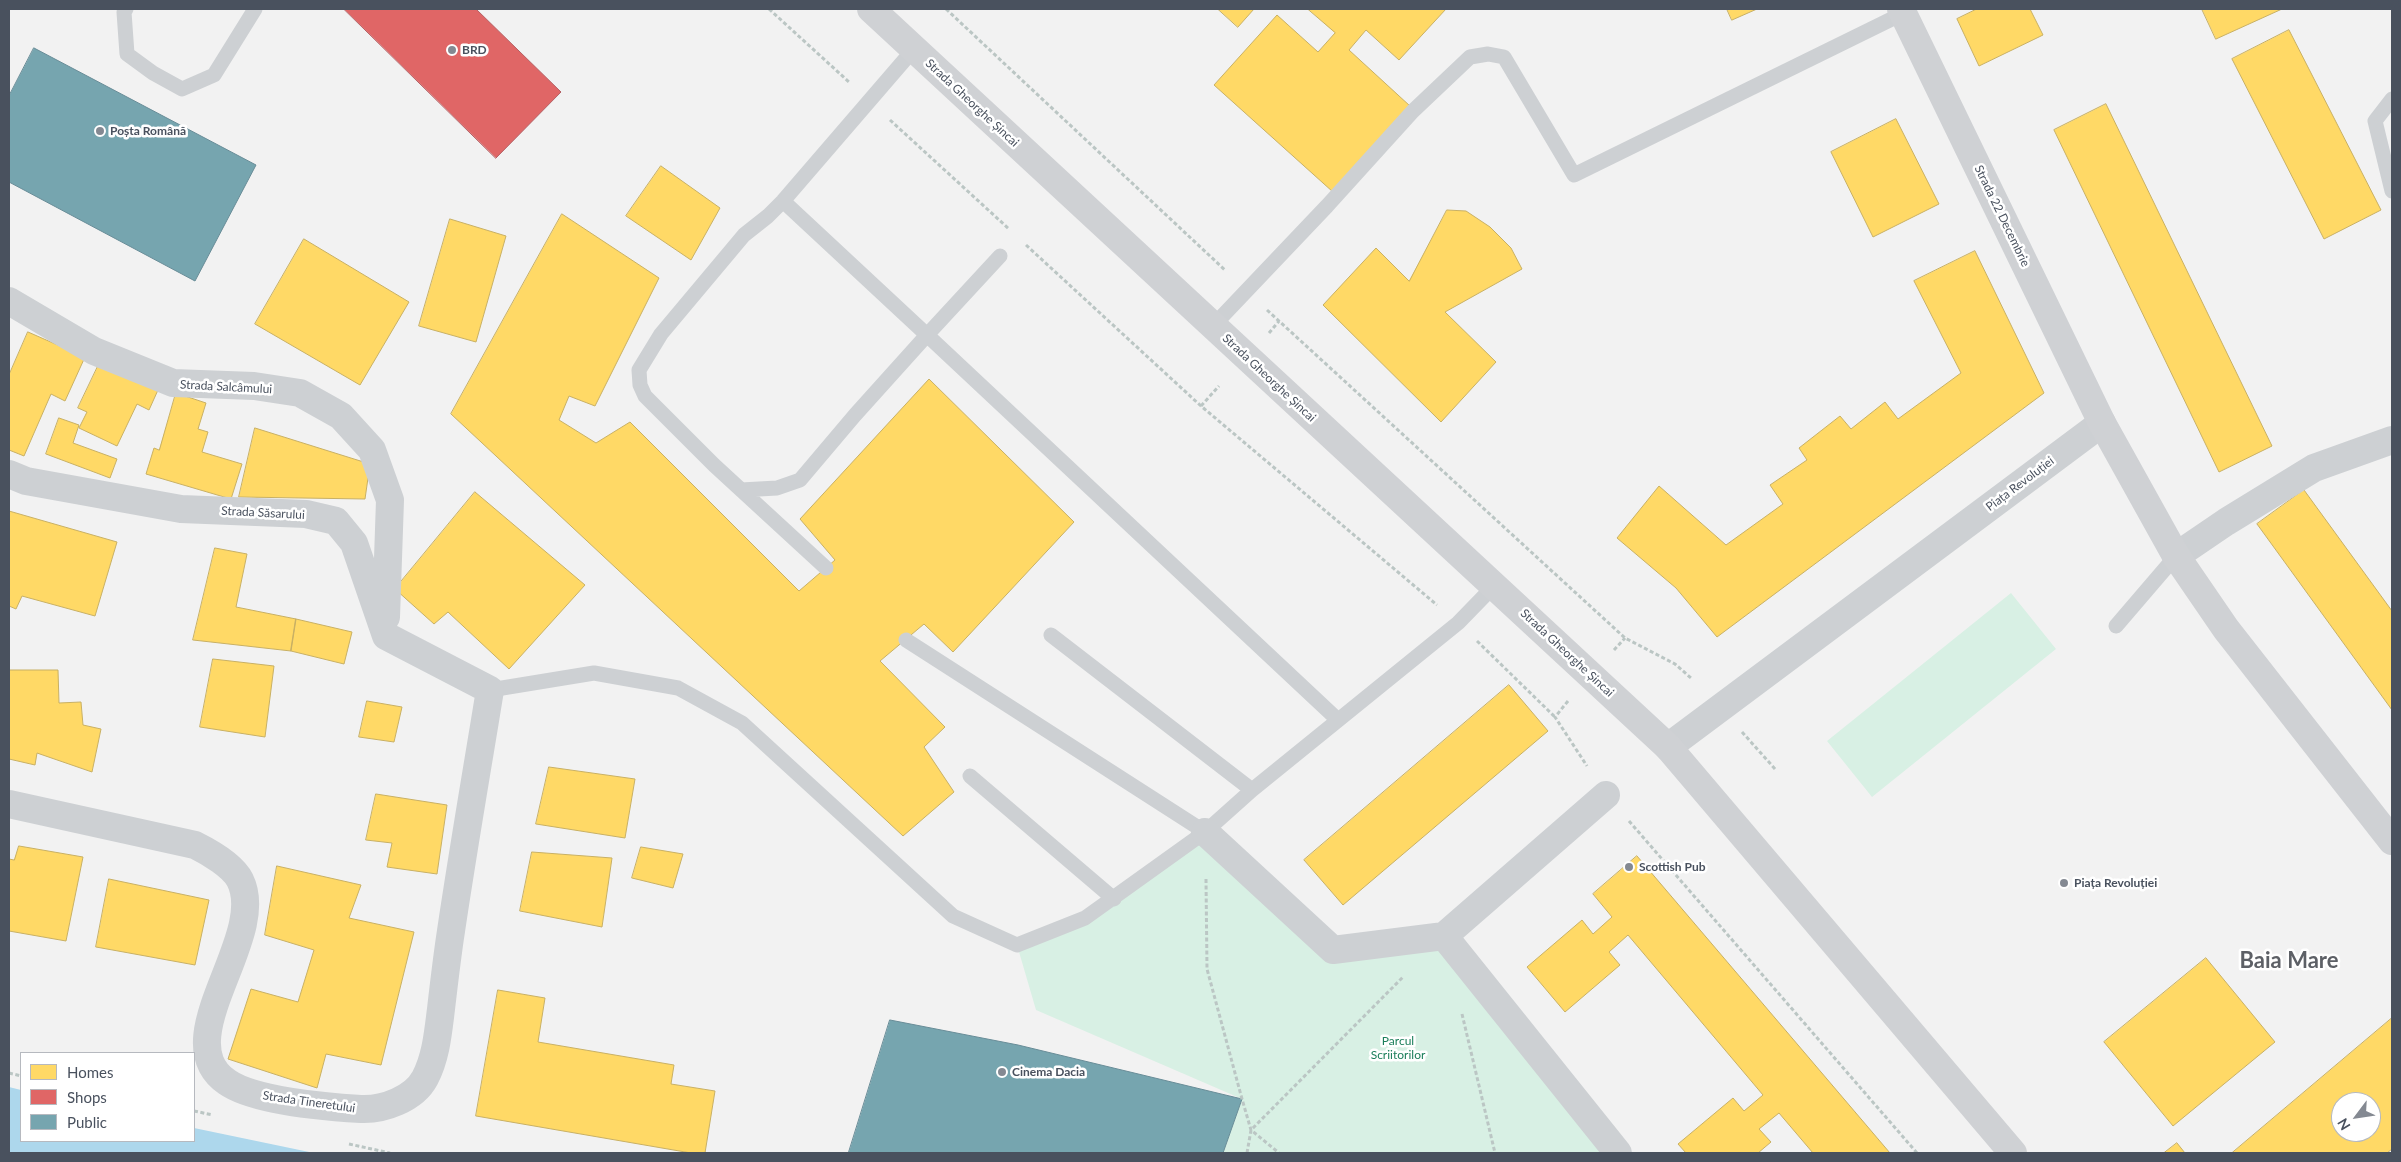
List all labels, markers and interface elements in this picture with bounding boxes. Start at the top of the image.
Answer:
place label: BRD [462,43,487,57]
marker: BRD [446,44,458,56]
street label: Strada Gheorghe Șincai [922,56,1022,150]
place label: Poșta Română [110,124,186,138]
marker: Poșta Română [94,125,106,137]
street label: Strada 22 Decembrie [1971,163,2033,269]
street label: Strada Gheorghe Șincai [1219,331,1319,425]
street label: Strada Salcâmului [179,377,273,397]
street label: Piața Revoluției [1983,454,2057,514]
street label: Strada Săsarului [221,504,305,522]
street label: Strada Gheorghe Șincai [1517,606,1617,700]
place label: Scottish Pub [1639,860,1706,874]
marker: Scottish Pub [1623,861,1635,873]
place label: Piața Revoluției [2074,876,2157,890]
marker: Piața Revoluției [2058,877,2070,889]
district label: Baia Mare [2240,948,2338,974]
park label: Parcul Scriitorilor [1371,1034,1425,1062]
legend [20,1052,195,1142]
text: Homes [67,1063,113,1081]
place label: Cinema Dacia [1012,1065,1085,1079]
marker: Cinema Dacia [996,1066,1008,1078]
text: Shops [67,1088,107,1106]
street label: Strada Tineretului [262,1088,356,1116]
north arrow [2331,1092,2381,1142]
text: Public [67,1113,107,1131]
text: N [2334,1115,2354,1133]

